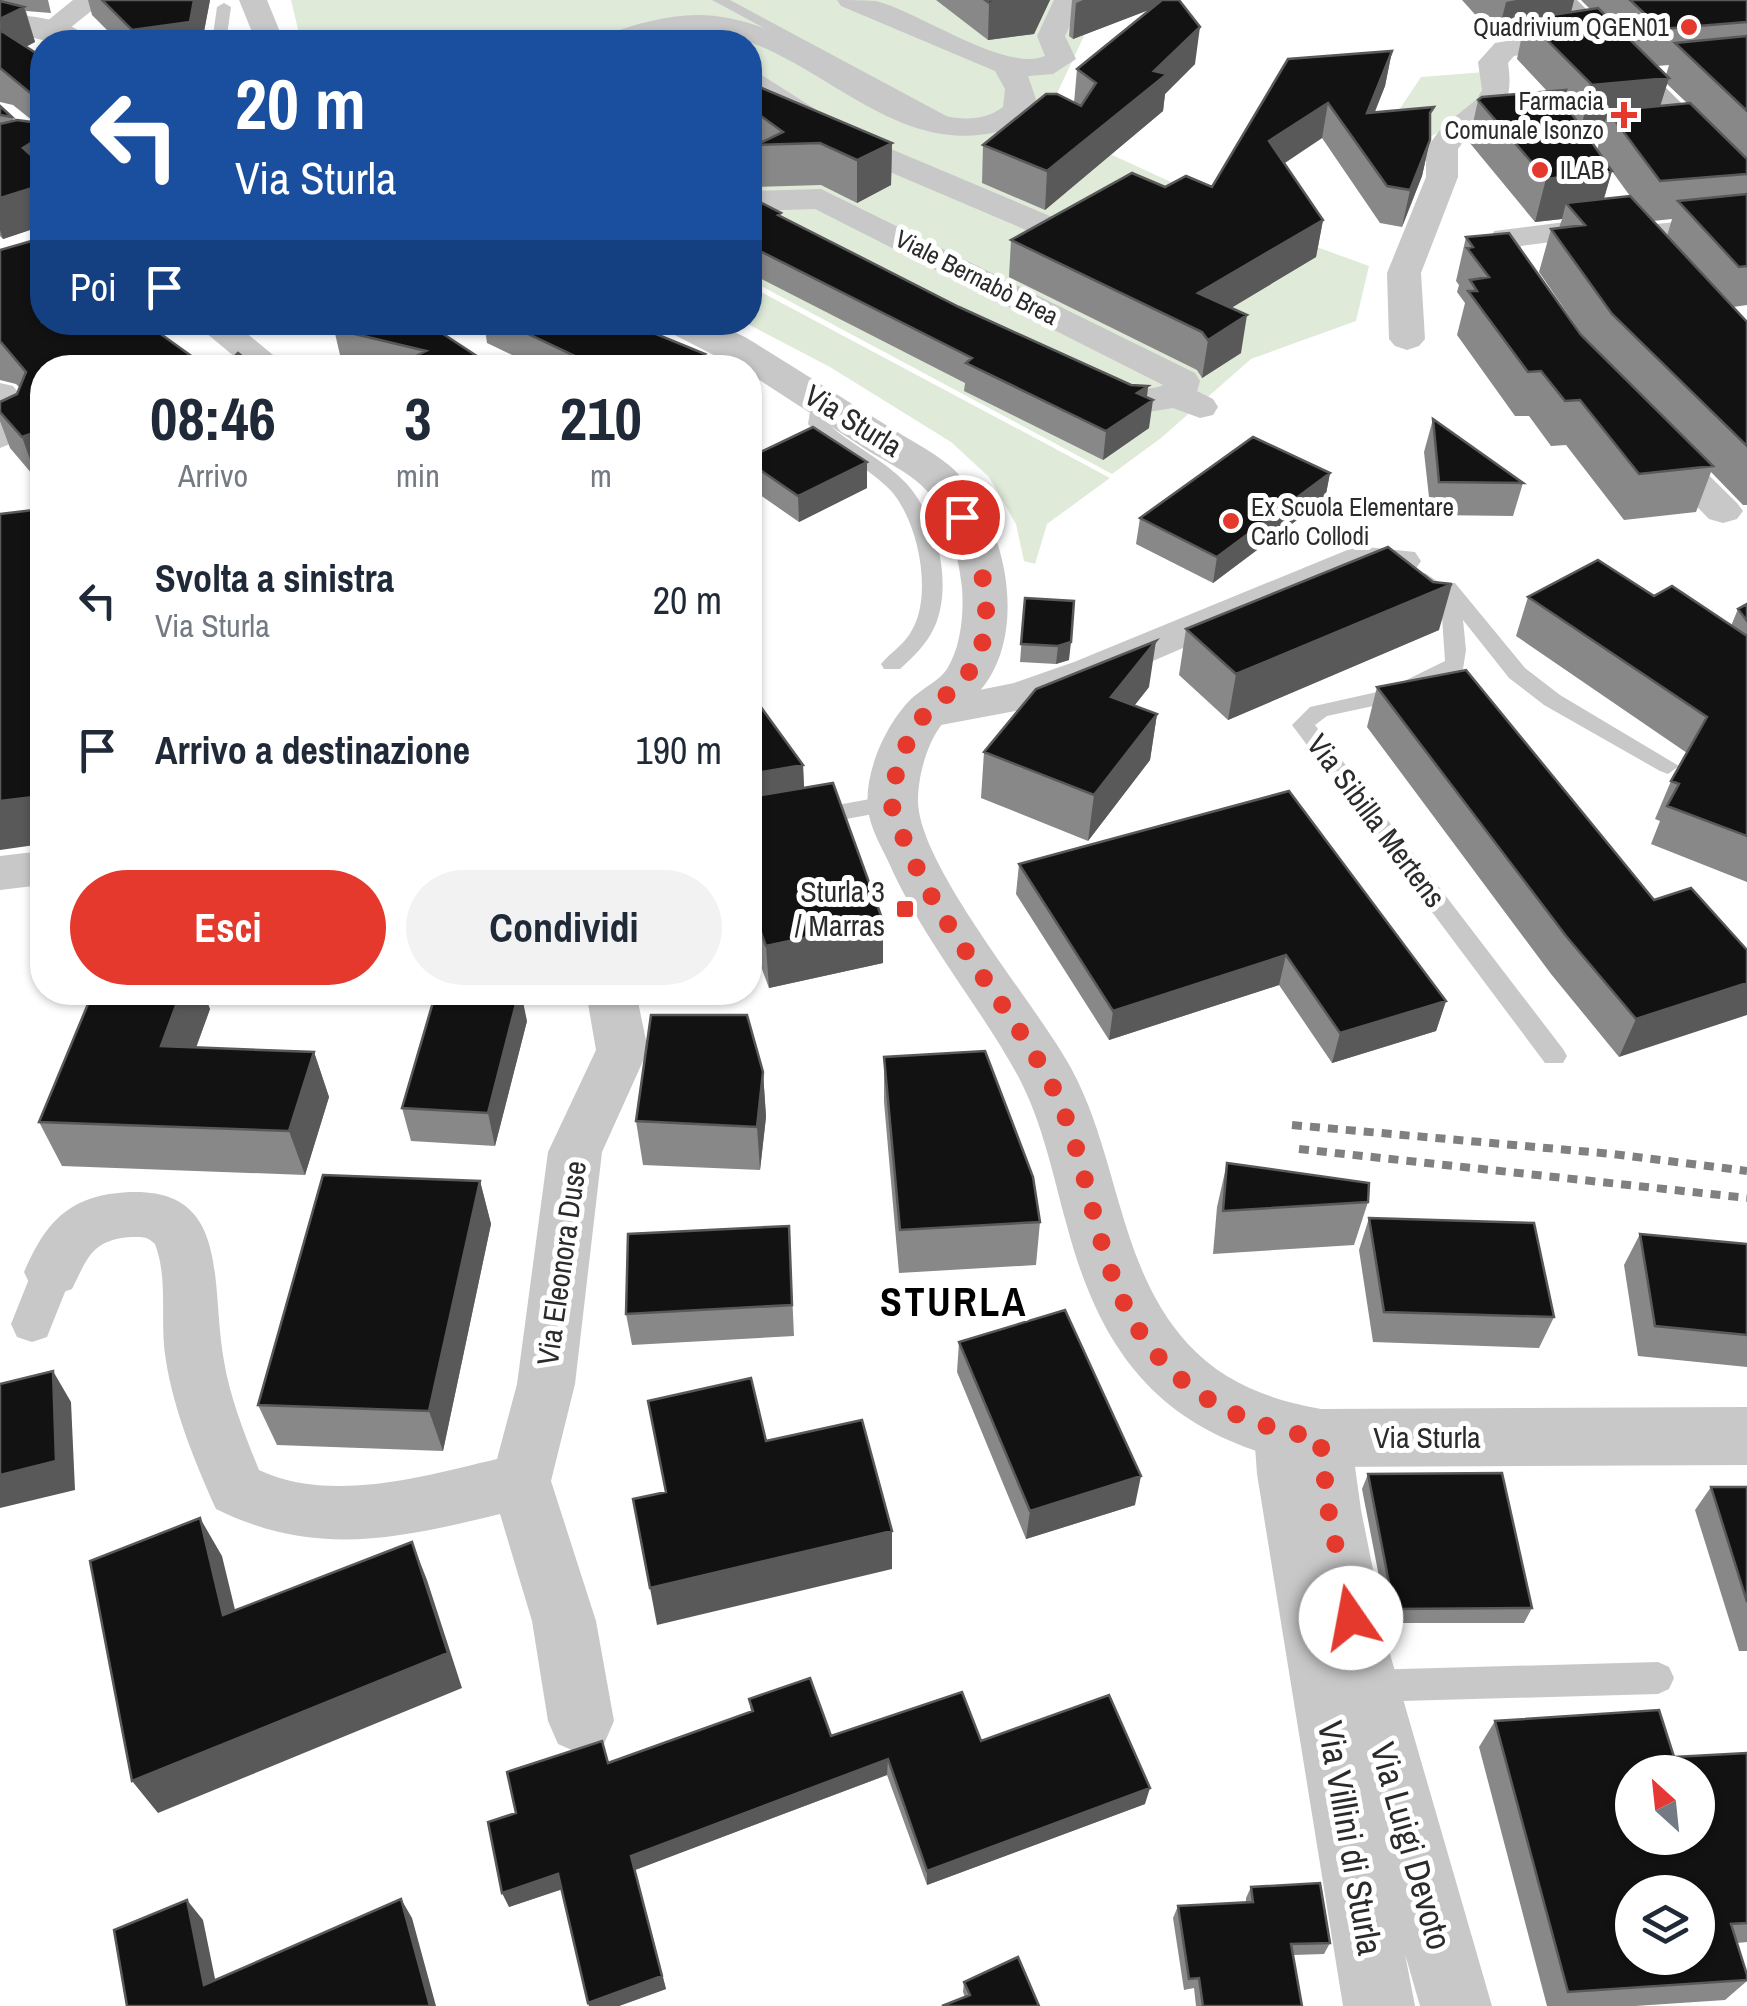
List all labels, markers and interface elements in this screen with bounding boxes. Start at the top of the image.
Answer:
place label: Quadrivium QGEN01 [1473,10,1670,44]
marker: Quadrivium QGEN01 [1678,16,1700,38]
text: 20 m [235,57,366,151]
icon: left [70,70,200,200]
place label: Farmacia Comunale Isonzo [1444,84,1605,147]
marker: Farmacia Comunale Isonzo [1613,104,1635,126]
text: Via Sturla [235,147,396,208]
place label: ILAB [1560,153,1604,187]
marker: ILAB [1529,159,1551,181]
street label: Viale Bernabò Brea [890,221,1065,333]
icon: arrive [137,260,192,315]
text: Poi [70,262,117,313]
street label: Via Sturla [797,375,910,466]
text: 08:46 [150,378,276,459]
text: 3 [404,378,432,459]
text: 210 [560,378,642,459]
text: Arrivo [178,454,248,497]
text: min [396,454,440,497]
text: m [590,454,612,497]
pin [920,475,1005,560]
icon: arrive [935,490,990,545]
place label: Ex Scuola Elementare Carlo Collodi [1251,490,1454,553]
marker: Ex Scuola Elementare Carlo Collodi [1220,510,1242,532]
text: Svolta a sinistra [155,553,394,604]
icon: left [70,573,125,628]
text: 20 m [653,575,722,626]
text: Via Sturla [155,604,270,647]
icon: arrive [70,723,125,778]
text: Arrivo a destinazione [155,725,470,776]
text: 190 m [635,725,722,776]
street label: Via Sibilla Mertens [1298,726,1455,915]
button: Esci [70,870,386,985]
button: Condividi [406,870,722,985]
place label: Sturla 3 / Marras [795,871,885,945]
marker: Sturla 3 / Marras [894,898,916,920]
street label: Via Eleonora Duse [527,1158,595,1368]
district label: STURLA [880,1275,1028,1328]
street label: Via Sturla [1373,1417,1481,1457]
position arrow [1299,1566,1403,1670]
street label: Via Villini di Sturla [1307,1717,1394,1959]
street label: Via Luigi Devoto [1359,1737,1463,1955]
north arrow [1615,1755,1715,1855]
map controls [1615,1755,1715,1975]
button: layers [1615,1875,1715,1975]

